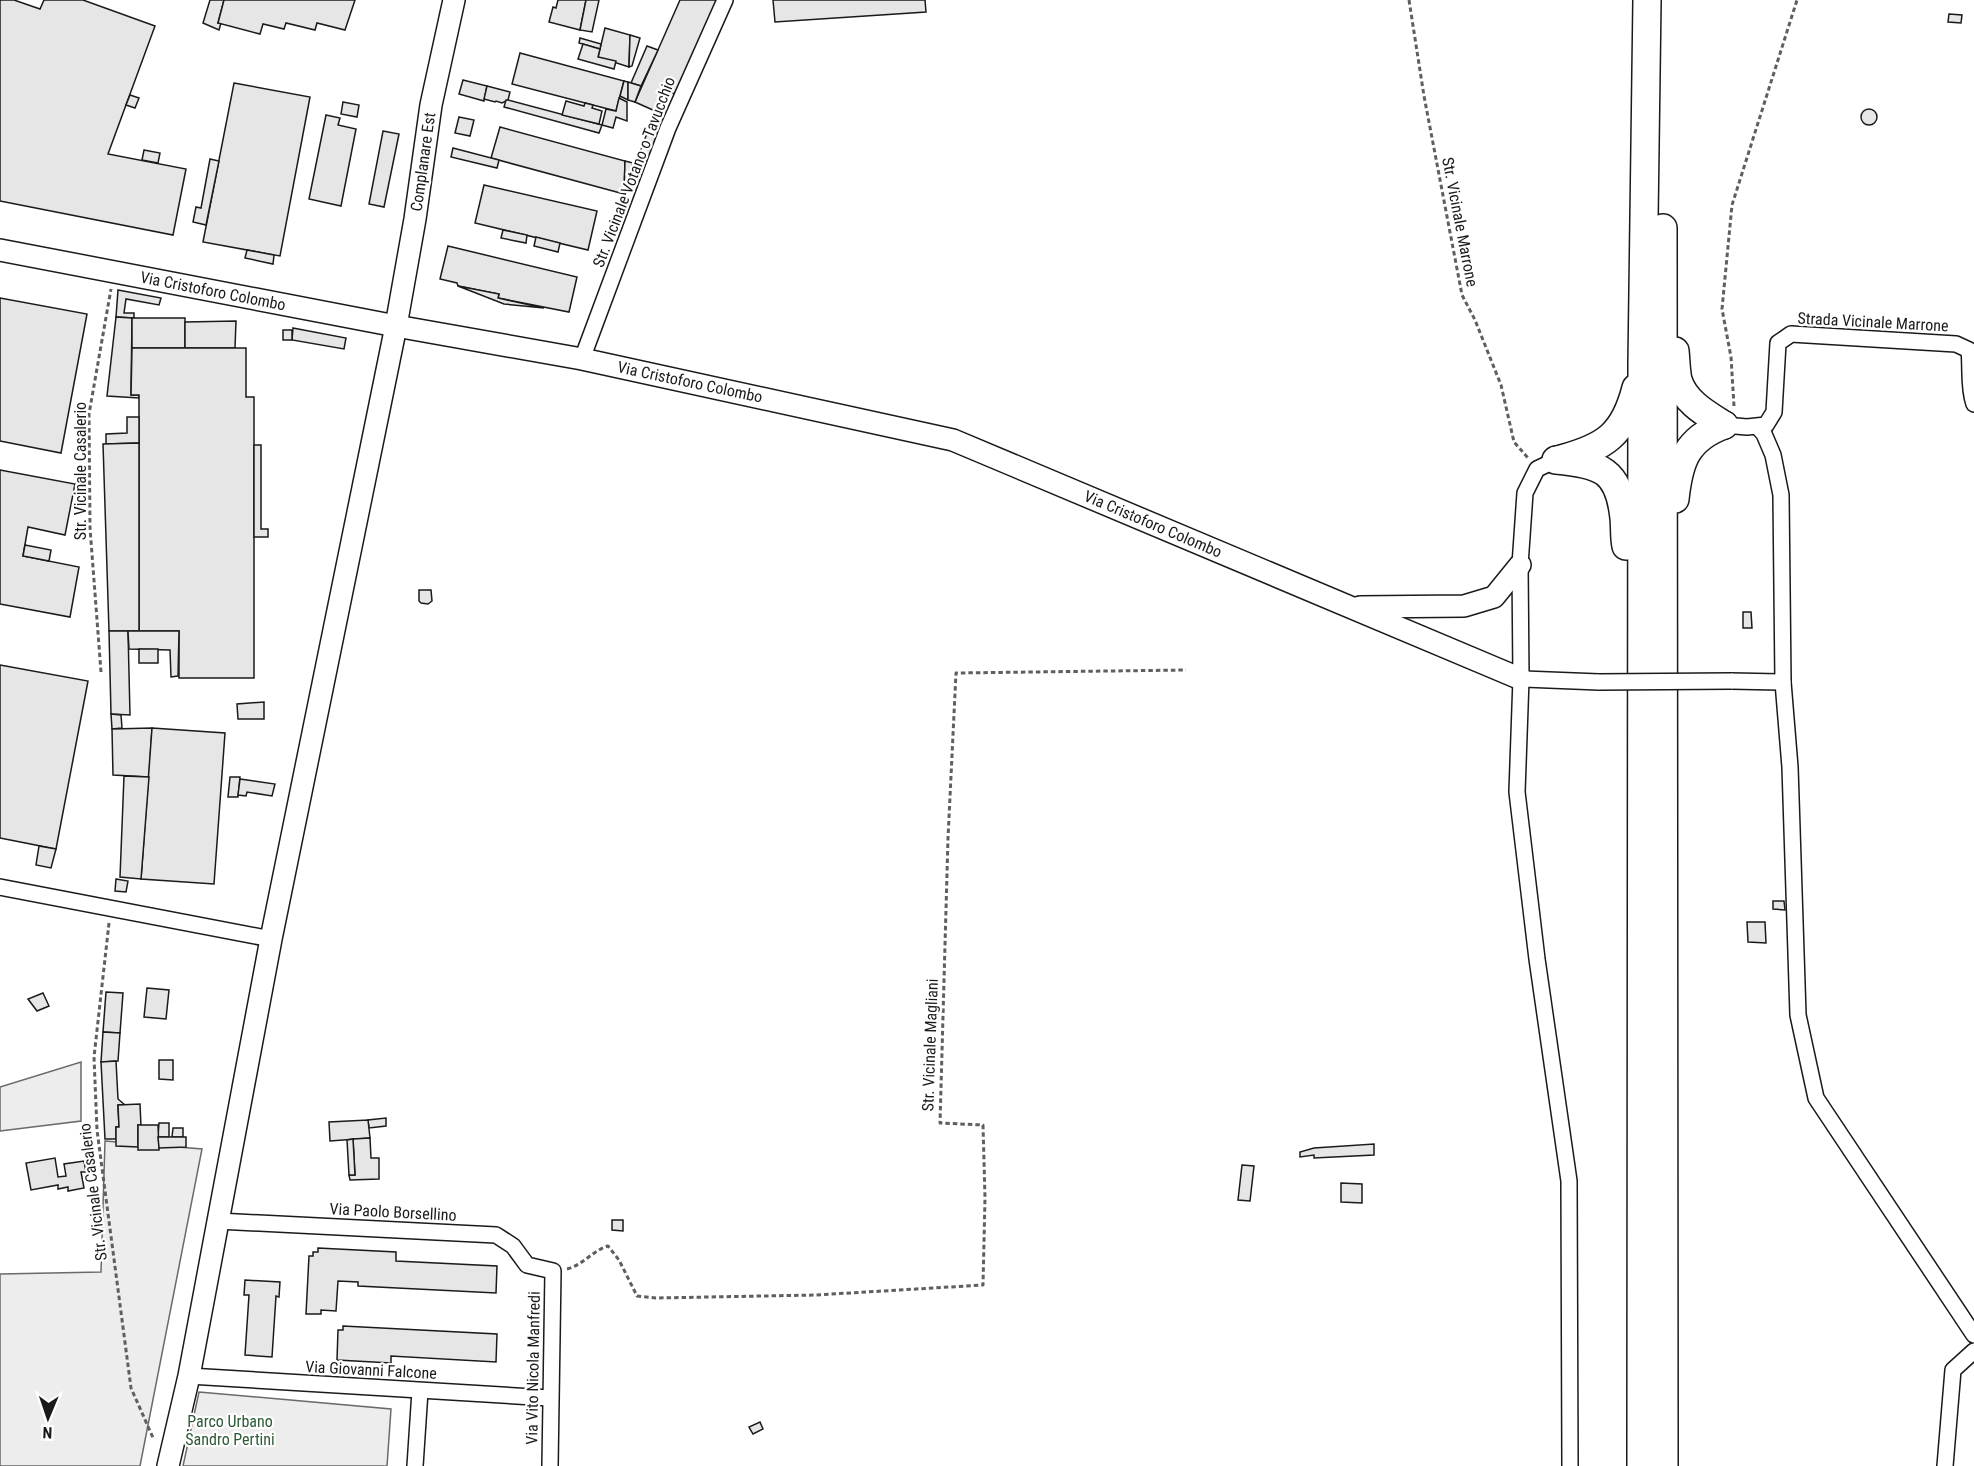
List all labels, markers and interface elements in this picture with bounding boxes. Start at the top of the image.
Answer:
street label: Str. Vicinale Votano o Tavucchio [589,74,679,270]
street label: Complanare Est [407,111,439,213]
street label: Str. Vicinale Marrone [1438,156,1482,288]
street label: Via Cristoforo Colombo [139,268,287,314]
street label: Strada Vicinale Marrone [1797,309,1949,335]
street label: Via Cristoforo Colombo [616,357,764,407]
street label: Str. Vicinale Casalerio [71,402,90,540]
street label: Via Cristoforo Colombo [1081,486,1225,562]
street label: Str. Vicinale Magliani [918,978,942,1112]
street label: Str. Vicinale Casalerio [75,1122,111,1262]
street label: Via Paolo Borsellino [329,1199,457,1225]
street label: Via Vito Nicola Manfredi [522,1291,544,1445]
street label: Via Giovanni Falcone [305,1357,437,1383]
north arrow [18,1388,78,1448]
park label: Parco Urbano Sandro Pertini [185,1412,275,1449]
text: N [42,1423,53,1442]

